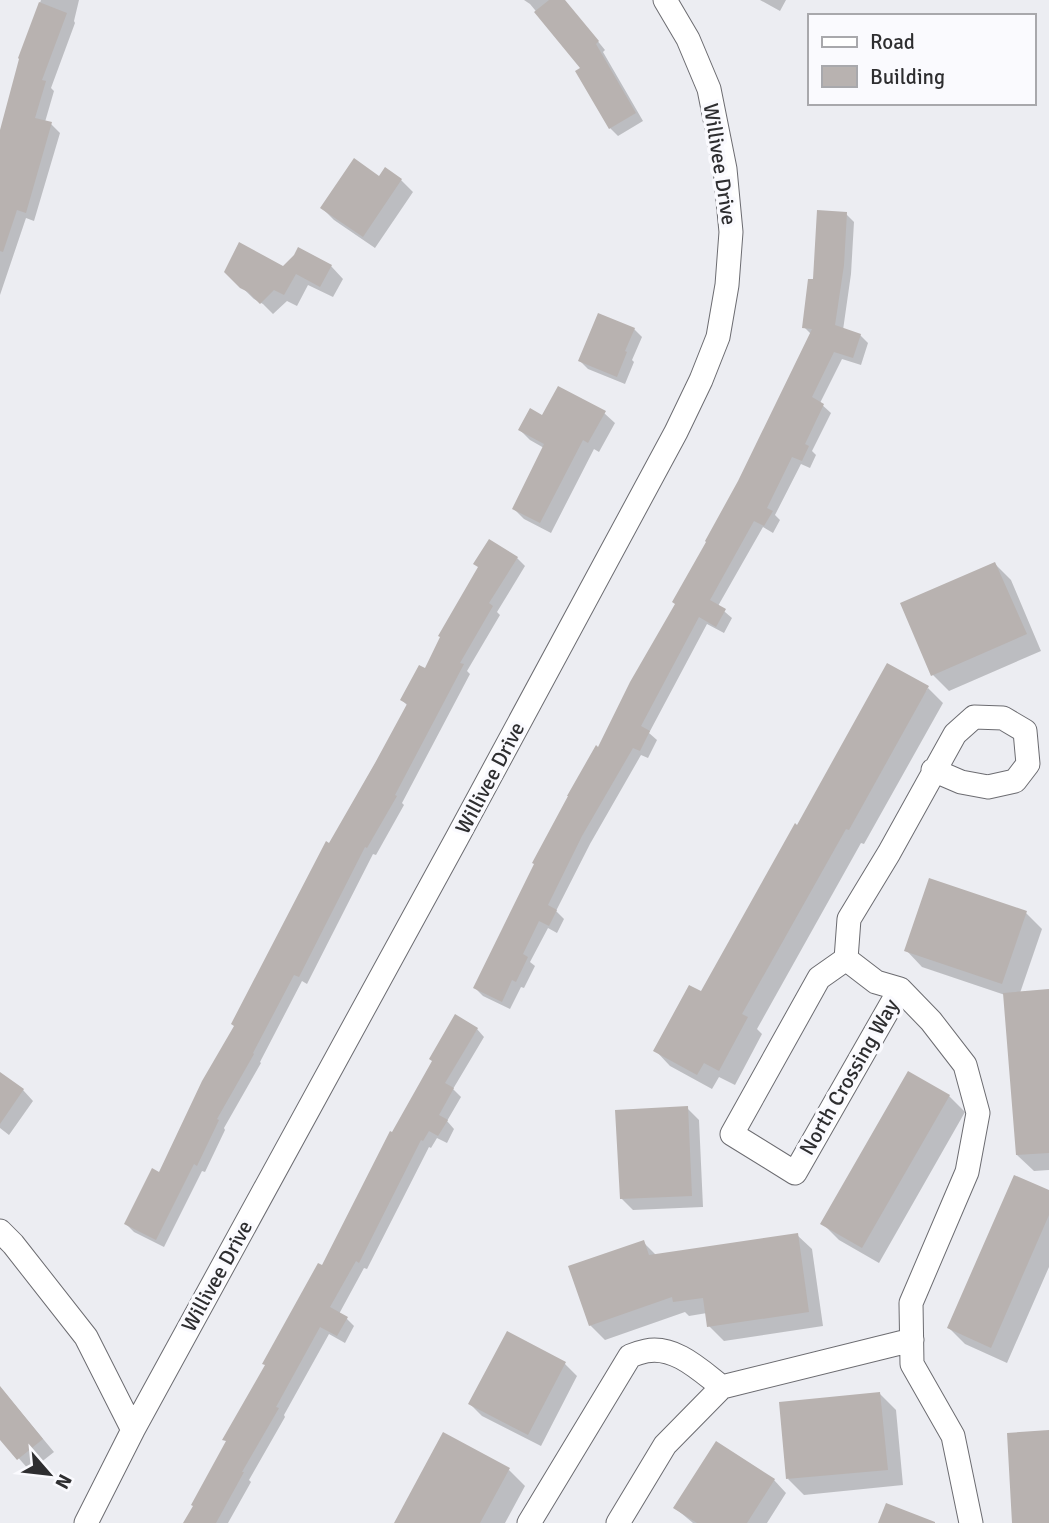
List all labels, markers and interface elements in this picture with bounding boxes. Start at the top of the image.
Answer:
legend [808,14,1035,105]
text: Road [870,29,915,55]
text: Building [870,64,945,90]
street label: Willivee Drive [698,101,742,227]
street label: Willivee Drive [450,718,530,838]
street label: North Crossing Way [794,994,904,1160]
street label: Willivee Drive [176,1216,258,1336]
north arrow [14,1439,84,1509]
text: N [49,1470,77,1493]

